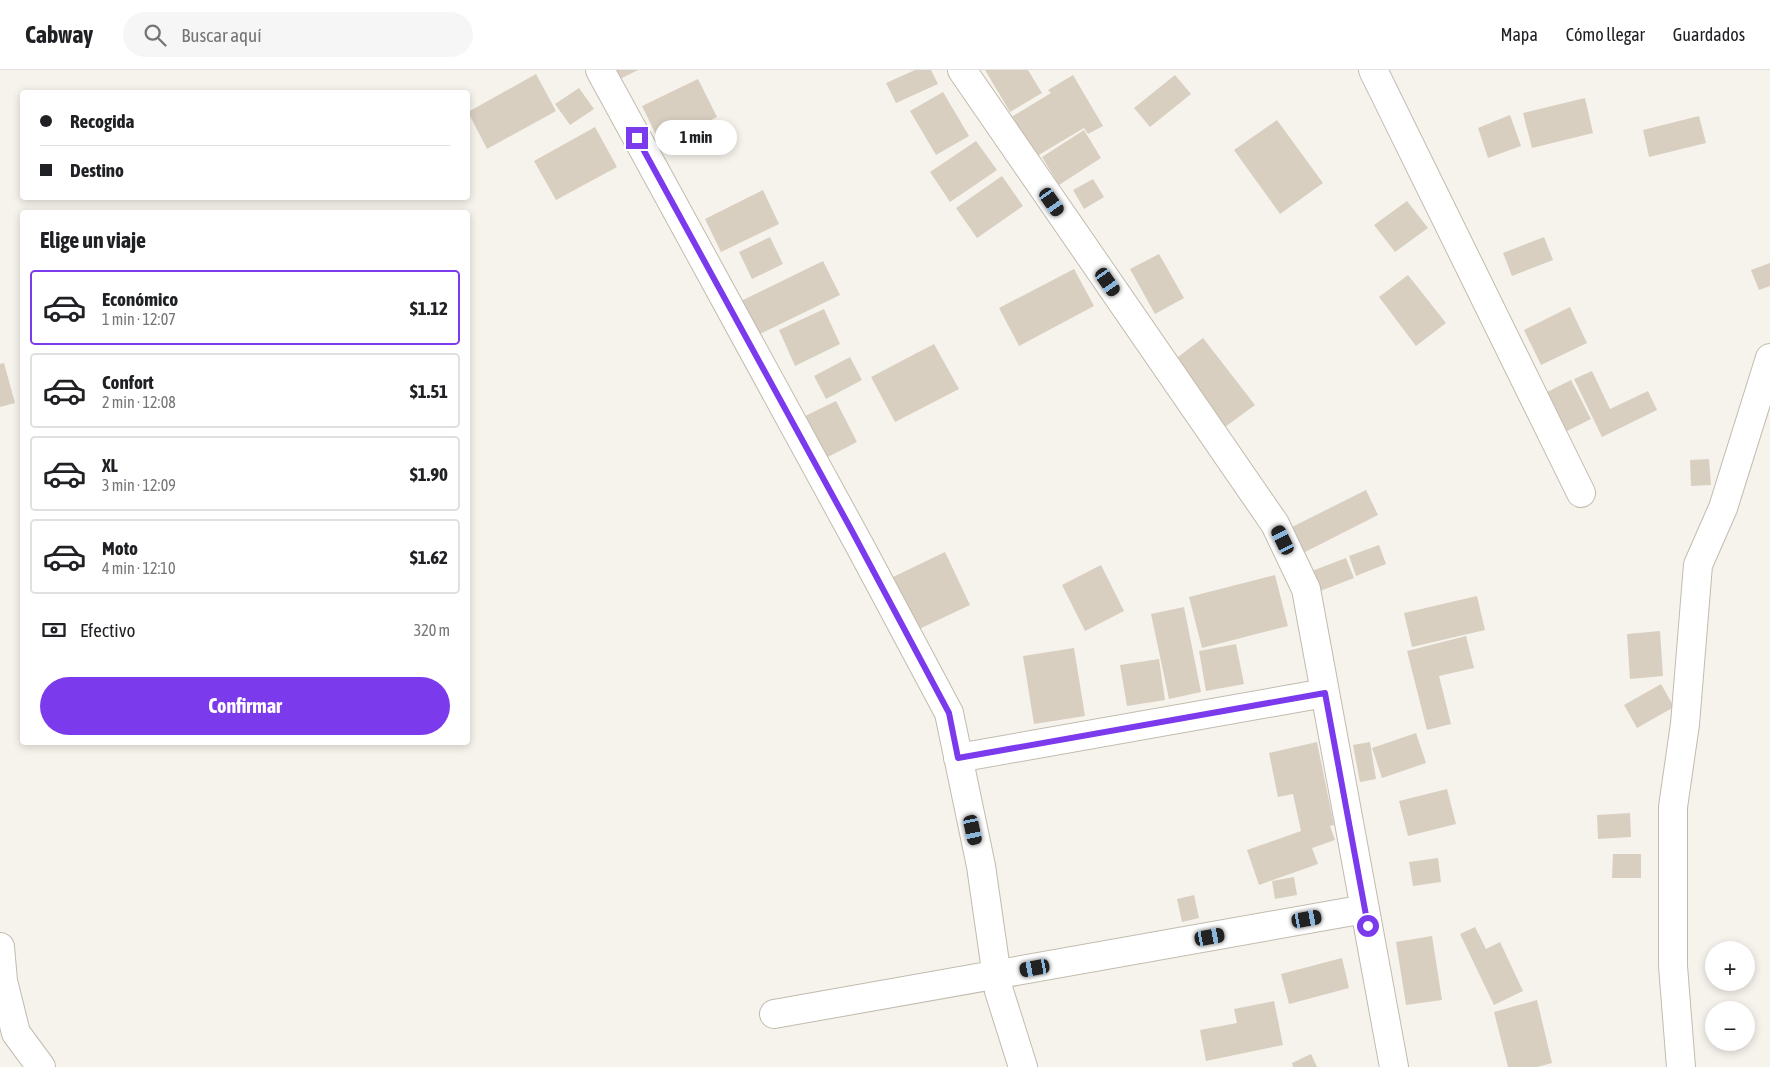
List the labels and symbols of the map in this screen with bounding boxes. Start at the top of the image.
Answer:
callout: 1 min [654,120,737,156]
route end [626,127,648,149]
car [1037,185,1066,219]
car [1093,265,1122,299]
car [1269,523,1296,557]
car [962,814,983,846]
car [1290,909,1323,929]
route start [1357,915,1379,937]
car [1193,927,1226,947]
car [1018,958,1051,978]

